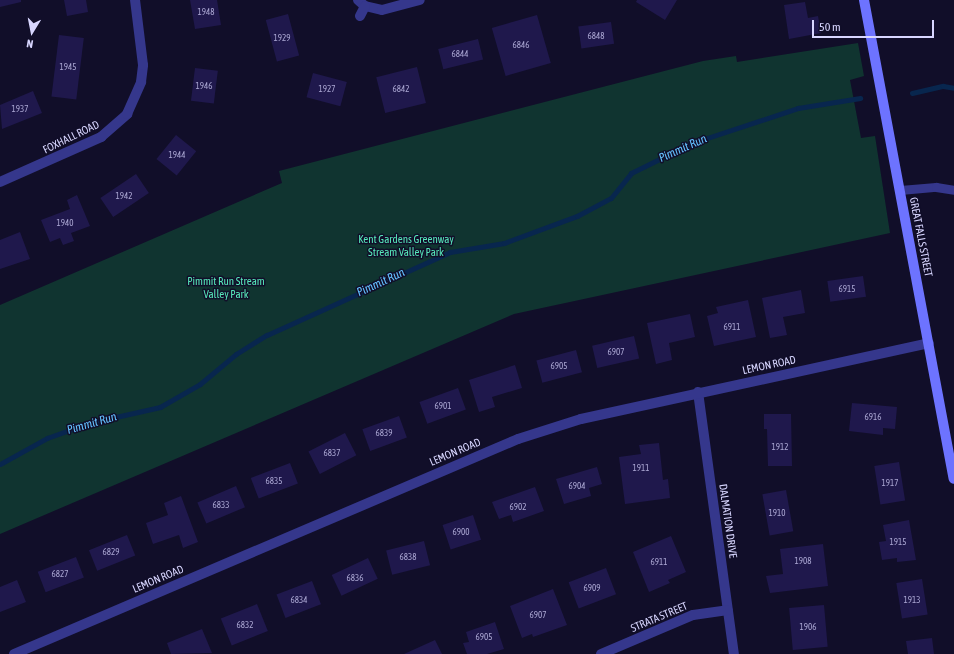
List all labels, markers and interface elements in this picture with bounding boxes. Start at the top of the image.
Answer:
house number: 1948 [198,7,214,17]
north arrow [12,12,52,52]
scale bar [814,12,936,38]
text: 50 m [819,20,841,34]
house number: 6848 [588,31,604,41]
house number: 1929 [274,33,290,43]
text: N [26,37,34,50]
house number: 6846 [513,40,529,50]
house number: 6844 [452,49,468,59]
house number: 1945 [60,62,76,72]
house number: 1946 [196,81,212,91]
house number: 1927 [319,84,335,94]
house number: 6842 [393,84,409,94]
house number: 1937 [12,104,28,114]
street label: FOXHALL ROAD [41,118,101,156]
water label: Pimmit Run [657,132,709,166]
house number: 1944 [169,150,185,160]
house number: 1942 [116,191,132,201]
street label: GREAT FALLS STREET [907,196,935,278]
house number: 1940 [57,218,73,228]
park label: Kent Gardens Greenway Stream Valley Park [358,233,454,259]
water label: Pimmit Run [355,266,407,300]
park label: Pimmit Run Stream Valley Park [187,275,265,301]
house number: 6915 [839,284,855,294]
house number: 6911 [724,322,740,332]
house number: 6907 [608,347,624,357]
street label: LEMON ROAD [741,353,797,377]
house number: 6905 [551,361,567,371]
house number: 6901 [435,401,451,411]
water label: Pimmit Run [65,410,119,438]
house number: 6916 [865,412,881,422]
house number: 6839 [376,428,392,438]
street label: LEMON ROAD [428,435,482,469]
house number: 1912 [772,442,788,452]
house number: 6837 [324,448,340,458]
house number: 1911 [633,463,649,473]
house number: 6835 [266,476,282,486]
house number: 1917 [882,478,898,488]
house number: 6904 [569,481,585,491]
street label: DALMATION DRIVE [716,483,740,559]
house number: 6833 [213,500,229,510]
house number: 6902 [510,502,526,512]
house number: 1910 [769,508,785,518]
house number: 6900 [453,527,469,537]
house number: 1915 [890,537,906,547]
house number: 6829 [103,547,119,557]
house number: 6838 [400,552,416,562]
house number: 1908 [795,556,811,566]
house number: 6911 [651,557,667,567]
street label: LEMON ROAD [131,562,185,596]
house number: 6827 [52,569,68,579]
house number: 6836 [347,573,363,583]
house number: 6909 [584,583,600,593]
house number: 6834 [291,595,307,605]
house number: 1913 [904,595,920,605]
street label: STRATA STREET [629,599,689,635]
house number: 6907 [530,610,546,620]
house number: 6832 [237,620,253,630]
house number: 1906 [800,622,816,632]
house number: 6905 [476,632,492,642]

